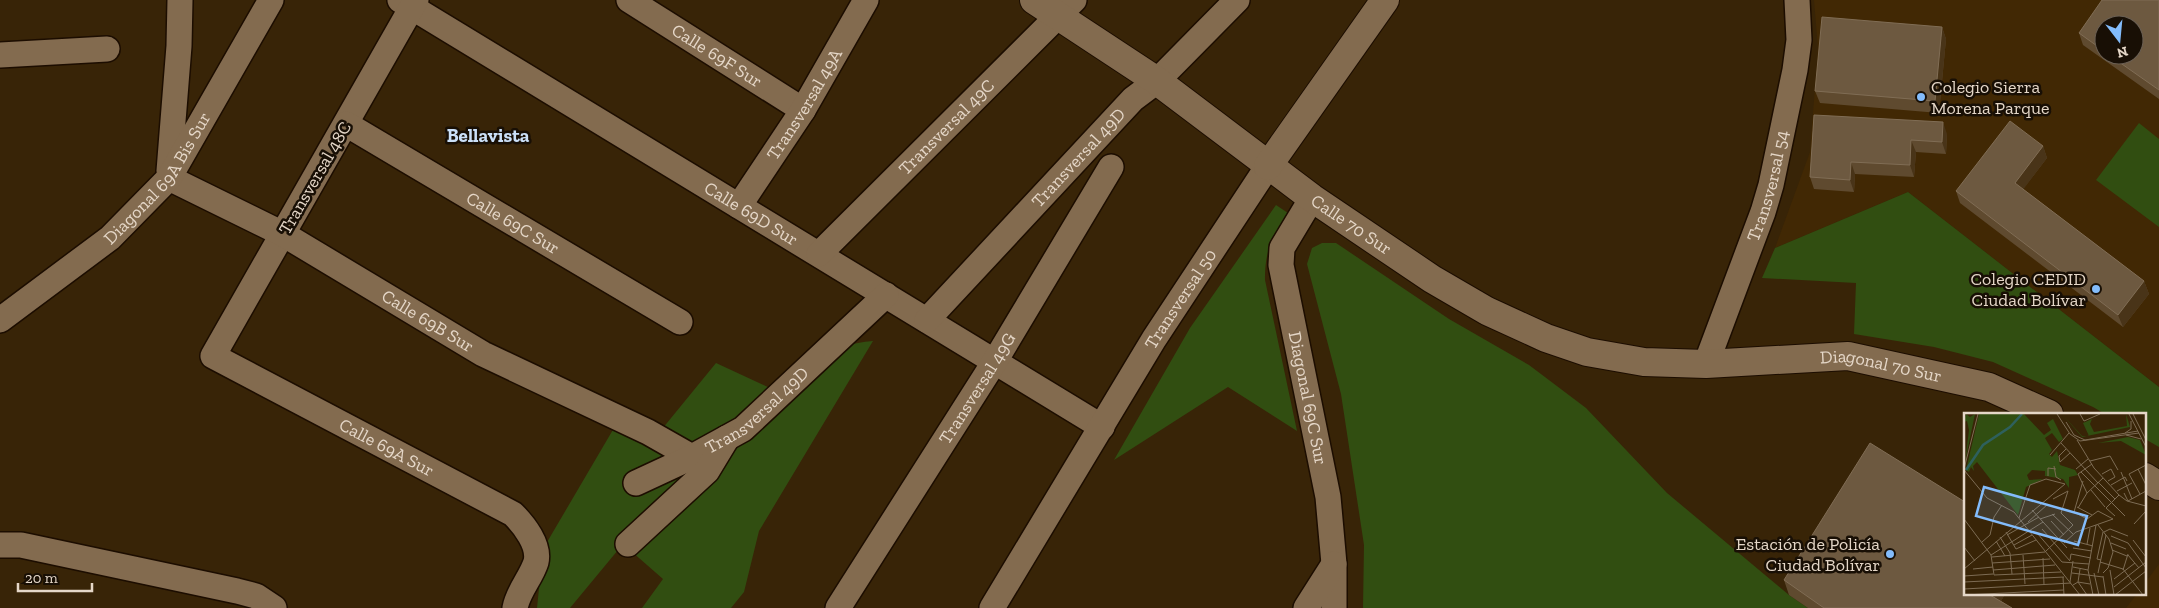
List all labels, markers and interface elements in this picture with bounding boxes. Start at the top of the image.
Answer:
north arrow [2094,15,2144,65]
street label: Calle 69F Sur [668,19,766,92]
text: N [2115,42,2130,62]
street label: Transversal 49A [762,44,847,164]
street label: Transversal 49C [894,74,999,179]
place label: Colegio Sierra Morena Parque [1931,76,2049,119]
marker: Colegio Sierra Morena Parque [1915,91,1927,103]
street label: Transversal 49D [1027,103,1130,212]
street label: Diagonal 69A Bis Sur [99,108,215,249]
street label: Transversal 48C [274,118,356,238]
district label: Bellavista [447,124,530,147]
street label: Transversal 54 [1742,128,1793,245]
street label: Calle 69D Sur [700,177,802,250]
street label: Calle 69C Sur [462,187,563,259]
street label: Calle 70 Sur [1307,190,1396,260]
street label: Transversal 50 [1140,245,1221,353]
place label: Colegio CEDID Ciudad Bolívar [1970,268,2086,311]
marker: Colegio CEDID Ciudad Bolívar [2090,283,2102,295]
street label: Calle 69B Sur [378,285,478,357]
street label: Transversal 49G [934,329,1020,448]
street label: Diagonal 69C Sur [1284,329,1332,467]
street label: Diagonal 70 Sur [1819,345,1944,387]
street label: Transversal 49D [701,362,813,459]
street label: Calle 69A Sur [335,413,438,481]
inset map [1964,413,2146,596]
place label: Estación de Policía Ciudad Bolívar [1736,533,1880,576]
marker: Estación de Policía Ciudad Bolívar [1884,548,1896,560]
scale bar [18,560,91,592]
text: 20 m [25,569,58,587]

